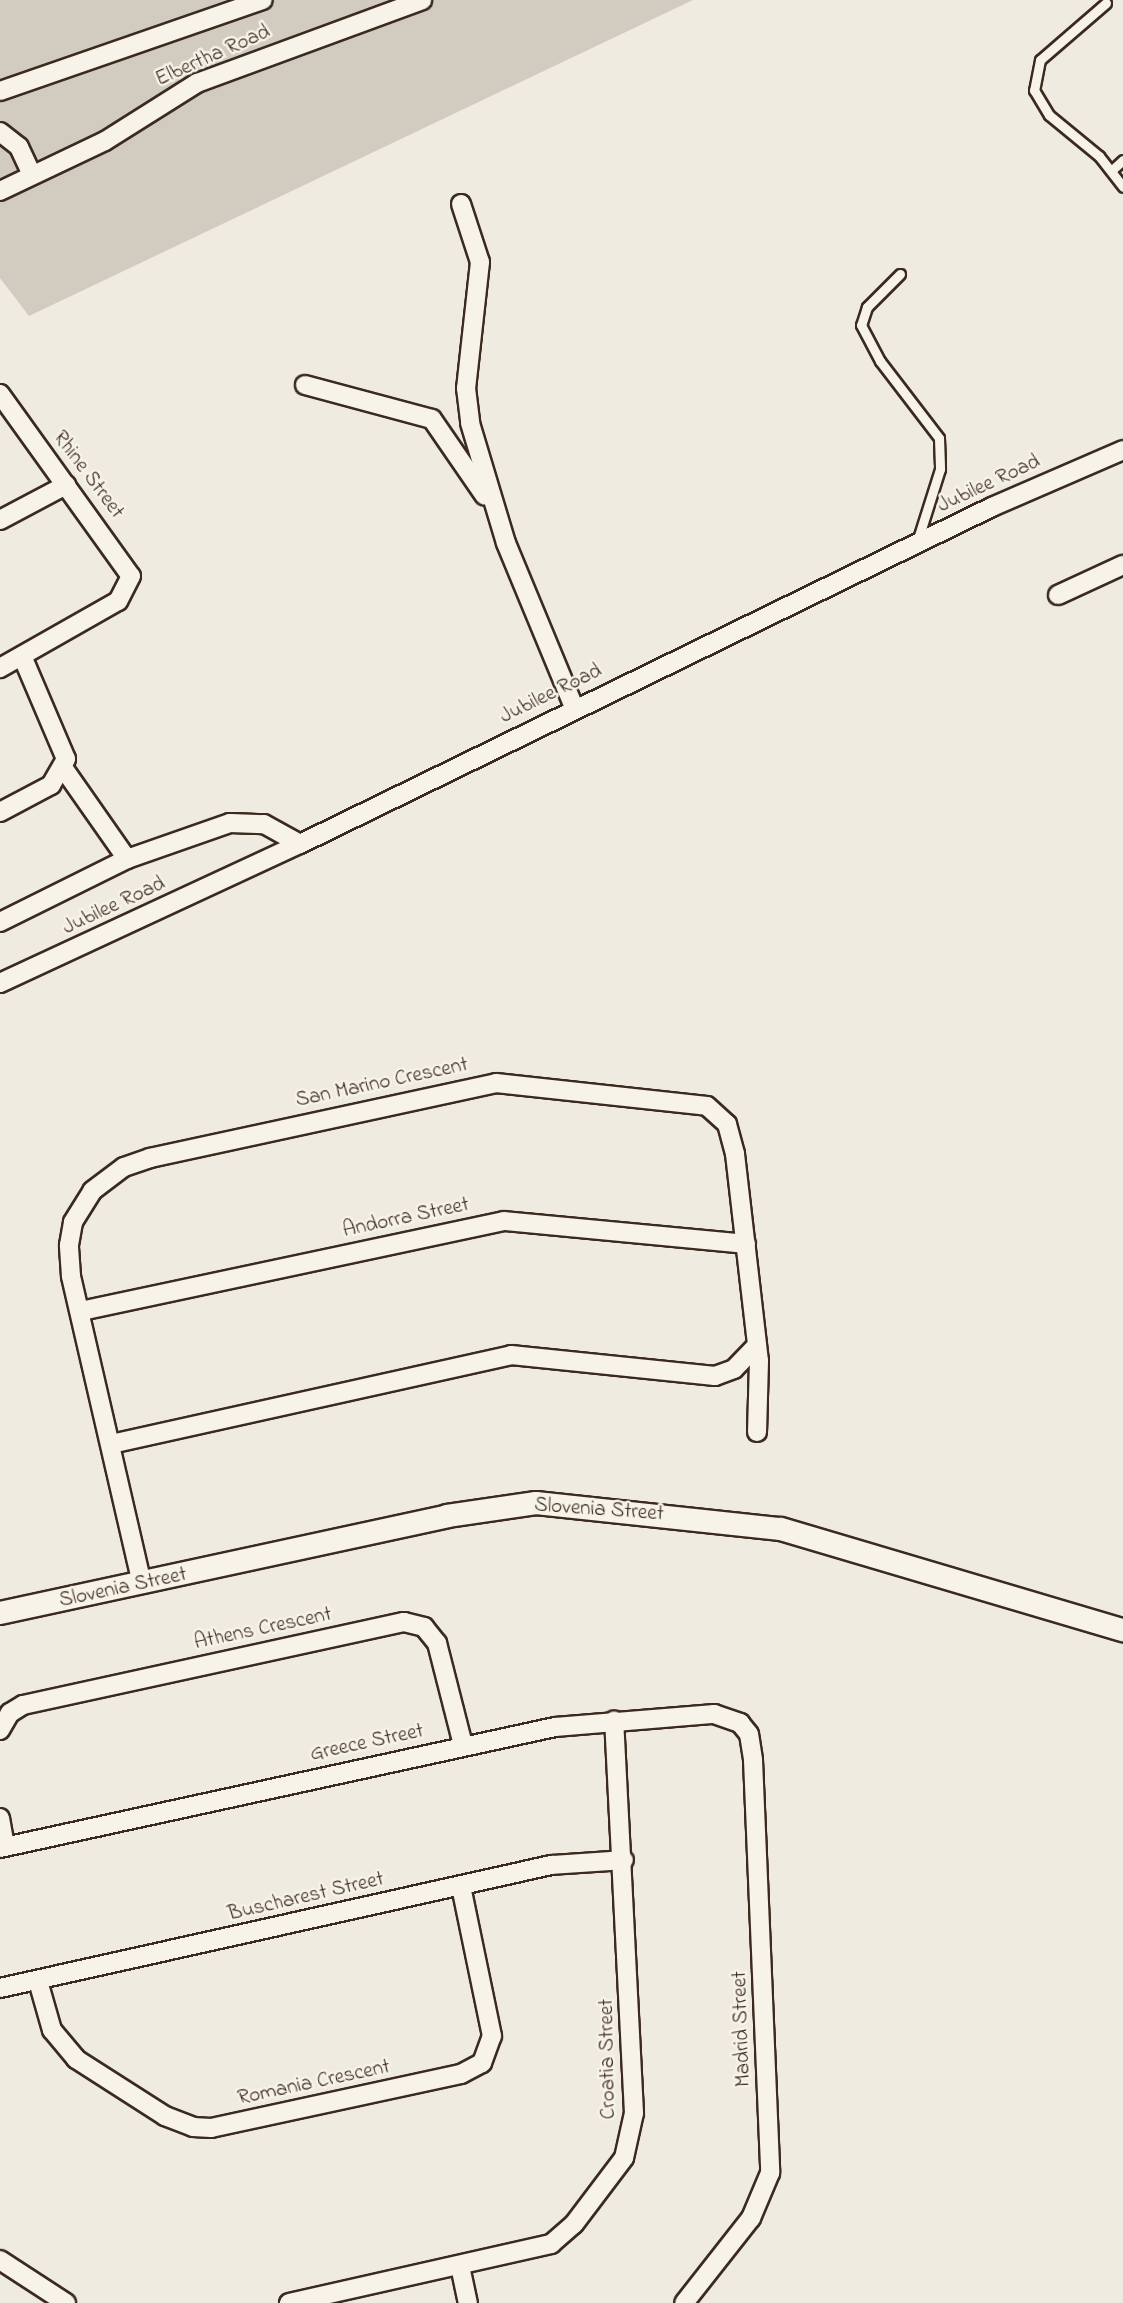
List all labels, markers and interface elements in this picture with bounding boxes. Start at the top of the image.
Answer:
street label: Elbertha Road [152,20,274,92]
street label: Rhine Street [47,426,129,524]
street label: Jubilee Road [934,449,1044,519]
street label: Jubilee Road [496,658,606,730]
street label: Jubilee Road [59,871,169,941]
street label: San Marino Crescent [293,1052,471,1114]
street label: Andorra Street [341,1192,471,1244]
street label: Slovenia Street [533,1493,665,1527]
street label: Slovenia Street [57,1562,189,1614]
street label: Athens Crescent [192,1602,334,1656]
street label: Greece Street [308,1719,426,1767]
street label: Buscharest Street [226,1867,386,1927]
street label: Madrid Street [727,1971,757,2087]
street label: Croatia Street [594,1998,622,2120]
street label: Romania Crescent [235,2055,393,2111]

